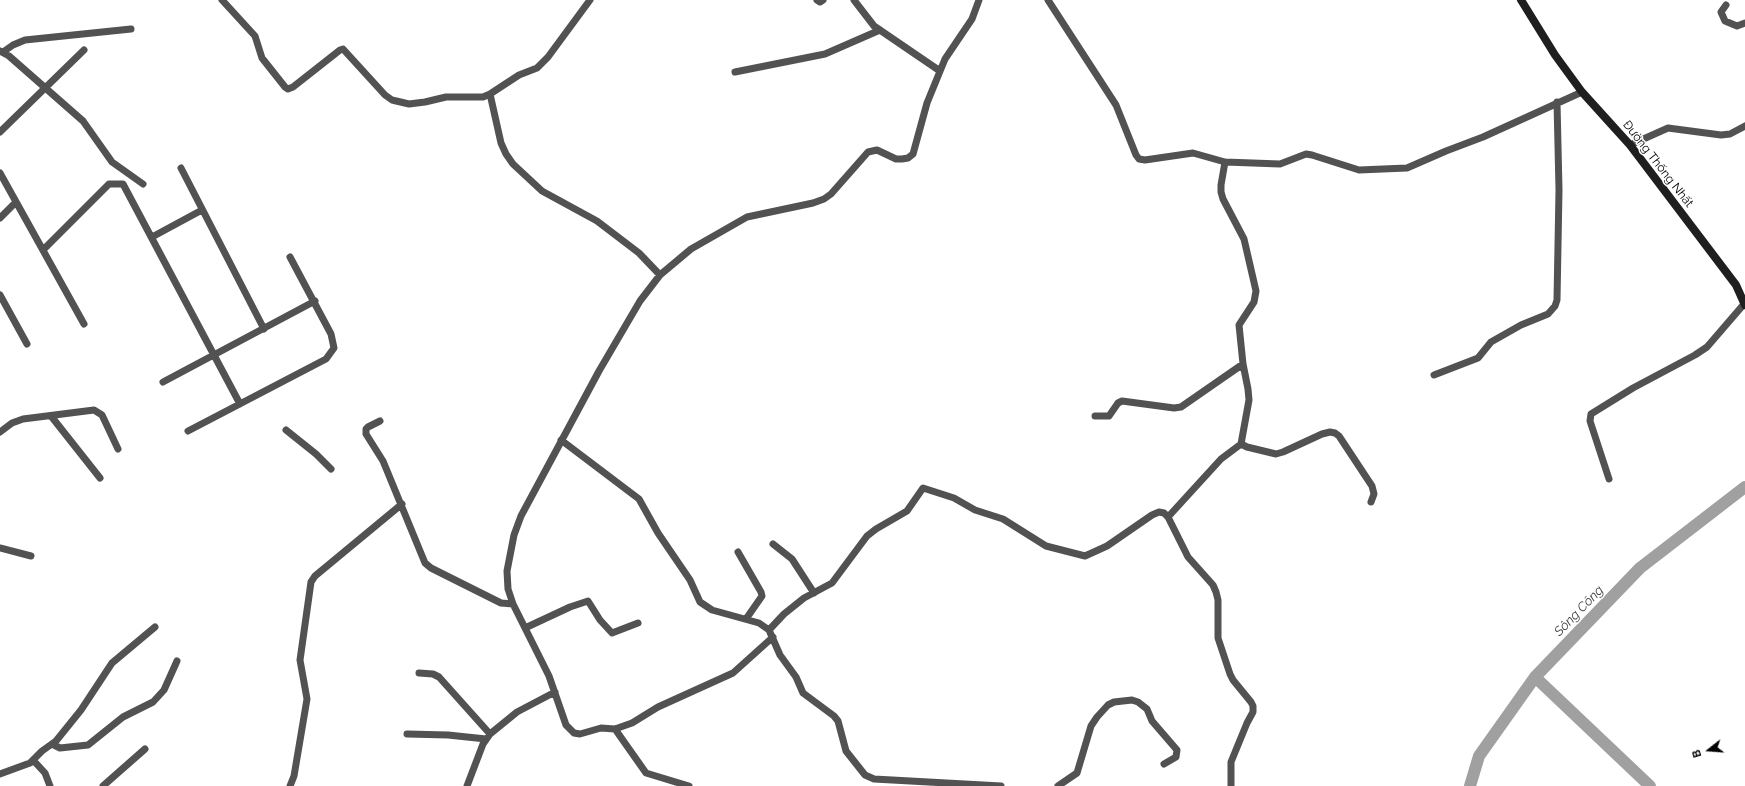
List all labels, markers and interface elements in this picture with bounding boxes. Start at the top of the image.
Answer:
street label: Đường Thống Nhất [1620,118,1696,210]
water label: Sông Công [1551,582,1607,640]
north arrow [1689,730,1729,770]
text: B [1690,748,1704,759]

